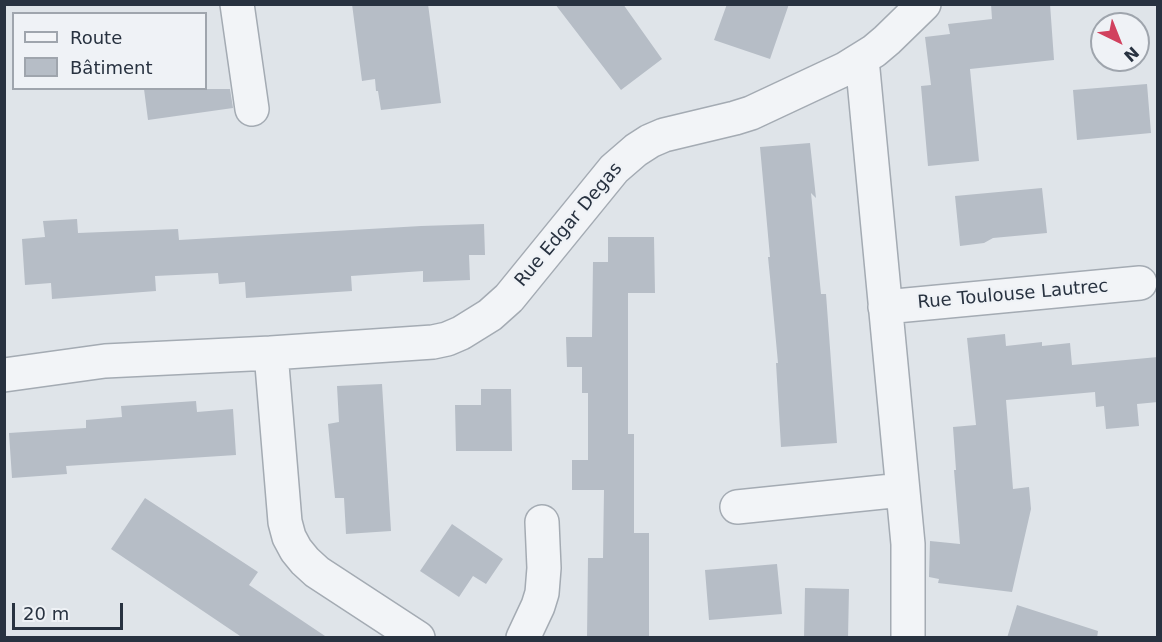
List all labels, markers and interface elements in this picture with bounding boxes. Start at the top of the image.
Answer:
legend [12,12,207,90]
north arrow [1090,12,1150,72]
text: Route [70,27,122,48]
text: N [1120,43,1143,66]
text: Bâtiment [70,57,153,78]
street label: Rue Edgar Degas [511,159,627,291]
street label: Rue Toulouse Lautrec [917,276,1109,314]
scale bar [15,591,126,629]
text: 20 m [23,603,69,624]

